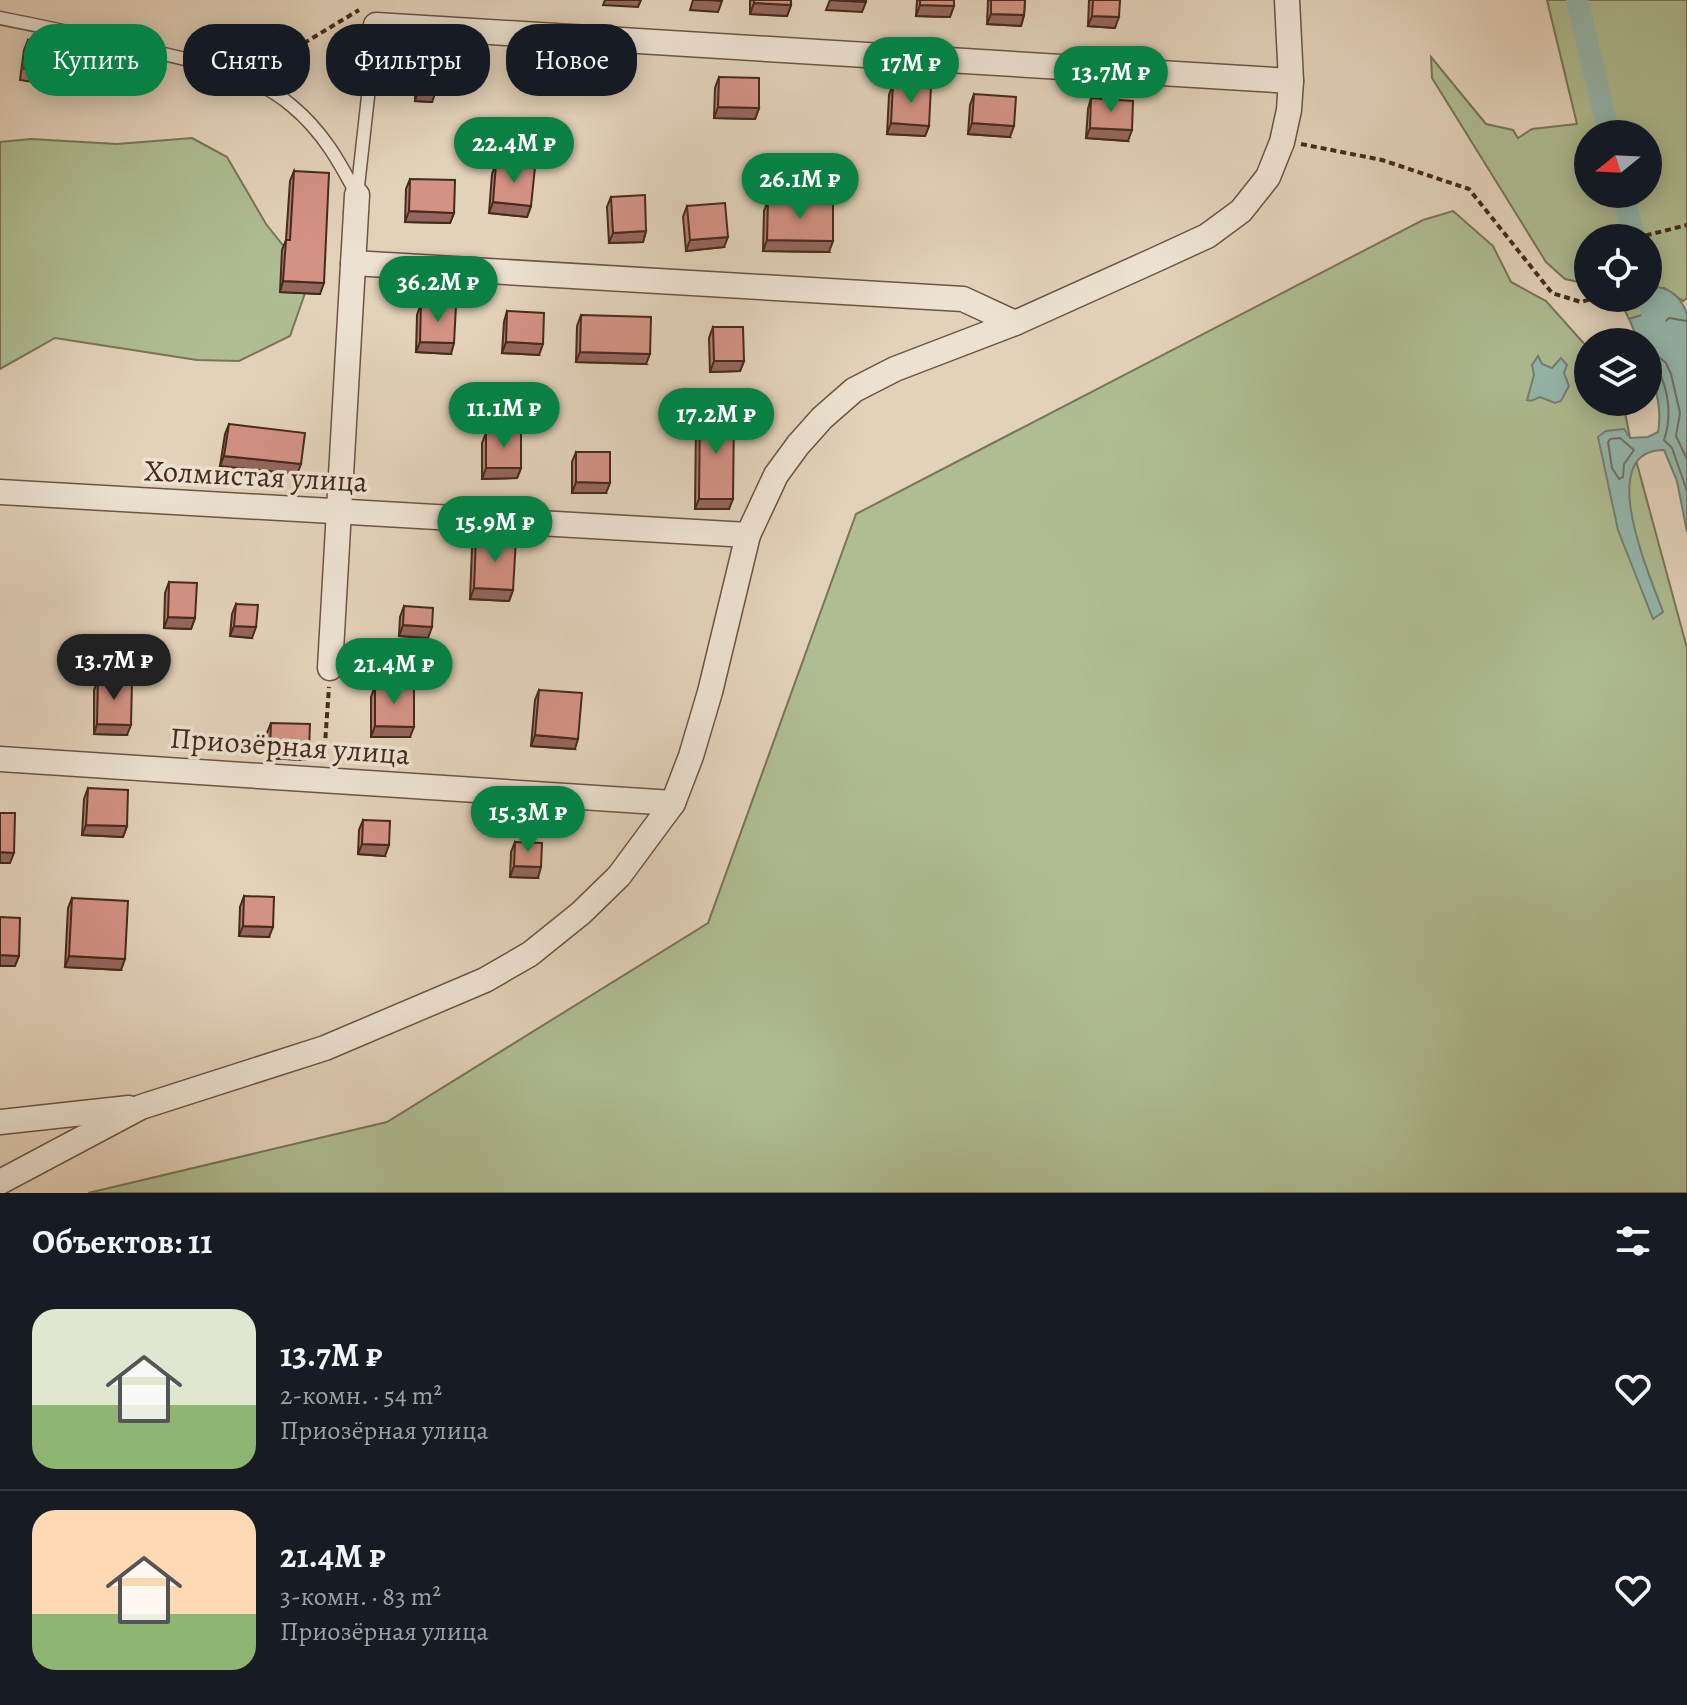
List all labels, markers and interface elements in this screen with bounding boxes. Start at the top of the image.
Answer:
chip: Купить [24,24,167,96]
chip: Снять [183,24,310,96]
chip: Фильтры [326,24,490,96]
chip: Новое [506,24,637,96]
pin: 17M ₽ [855,37,967,105]
text: 17M ₽ [881,45,941,80]
pin: 13.7M ₽ [1037,46,1185,114]
text: 13.7M ₽ [1072,54,1150,89]
pin: 22.4M ₽ [440,117,588,185]
north arrow [1574,120,1662,208]
map controls [1574,120,1662,416]
text: 22.4M ₽ [472,125,556,160]
pin: 26.1M ₽ [726,153,874,221]
text: 26.1M ₽ [760,161,840,196]
button: locate [1574,224,1662,312]
pin: 36.2M ₽ [364,256,512,324]
text: 36.2M ₽ [397,264,479,299]
button: layers [1574,328,1662,416]
pin: 11.1M ₽ [430,382,578,450]
pin: 17.2M ₽ [642,388,790,456]
text: 11.1M ₽ [467,390,541,425]
text: 17.2M ₽ [676,396,756,431]
street label: Холмистая улица [143,450,369,502]
pin: 15.9M ₽ [421,496,569,564]
text: 15.9M ₽ [455,504,535,539]
pin: 13.7M ₽ [40,634,188,702]
pin: 21.4M ₽ [320,638,468,706]
text: 13.7M ₽ [75,642,153,677]
text: 21.4M ₽ [354,646,434,681]
street label: Приозёрная улица [169,718,412,774]
pin: 15.3M ₽ [454,786,602,854]
text: 15.3M ₽ [489,794,567,829]
text: Объектов: 11 [32,1218,212,1265]
icon: filters [1611,1219,1655,1263]
text: 13.7M ₽ [280,1331,382,1378]
icon: home [96,1341,192,1437]
icon: heart [1611,1367,1655,1411]
text: 2-комн. · 54 m² [280,1378,442,1413]
text: Приозёрная улица [280,1413,488,1448]
text: 21.4M ₽ [280,1532,386,1579]
icon: home [96,1542,192,1638]
icon: heart [1611,1568,1655,1612]
text: 3-комн. · 83 m² [280,1579,441,1614]
text: Приозёрная улица [280,1614,488,1649]

